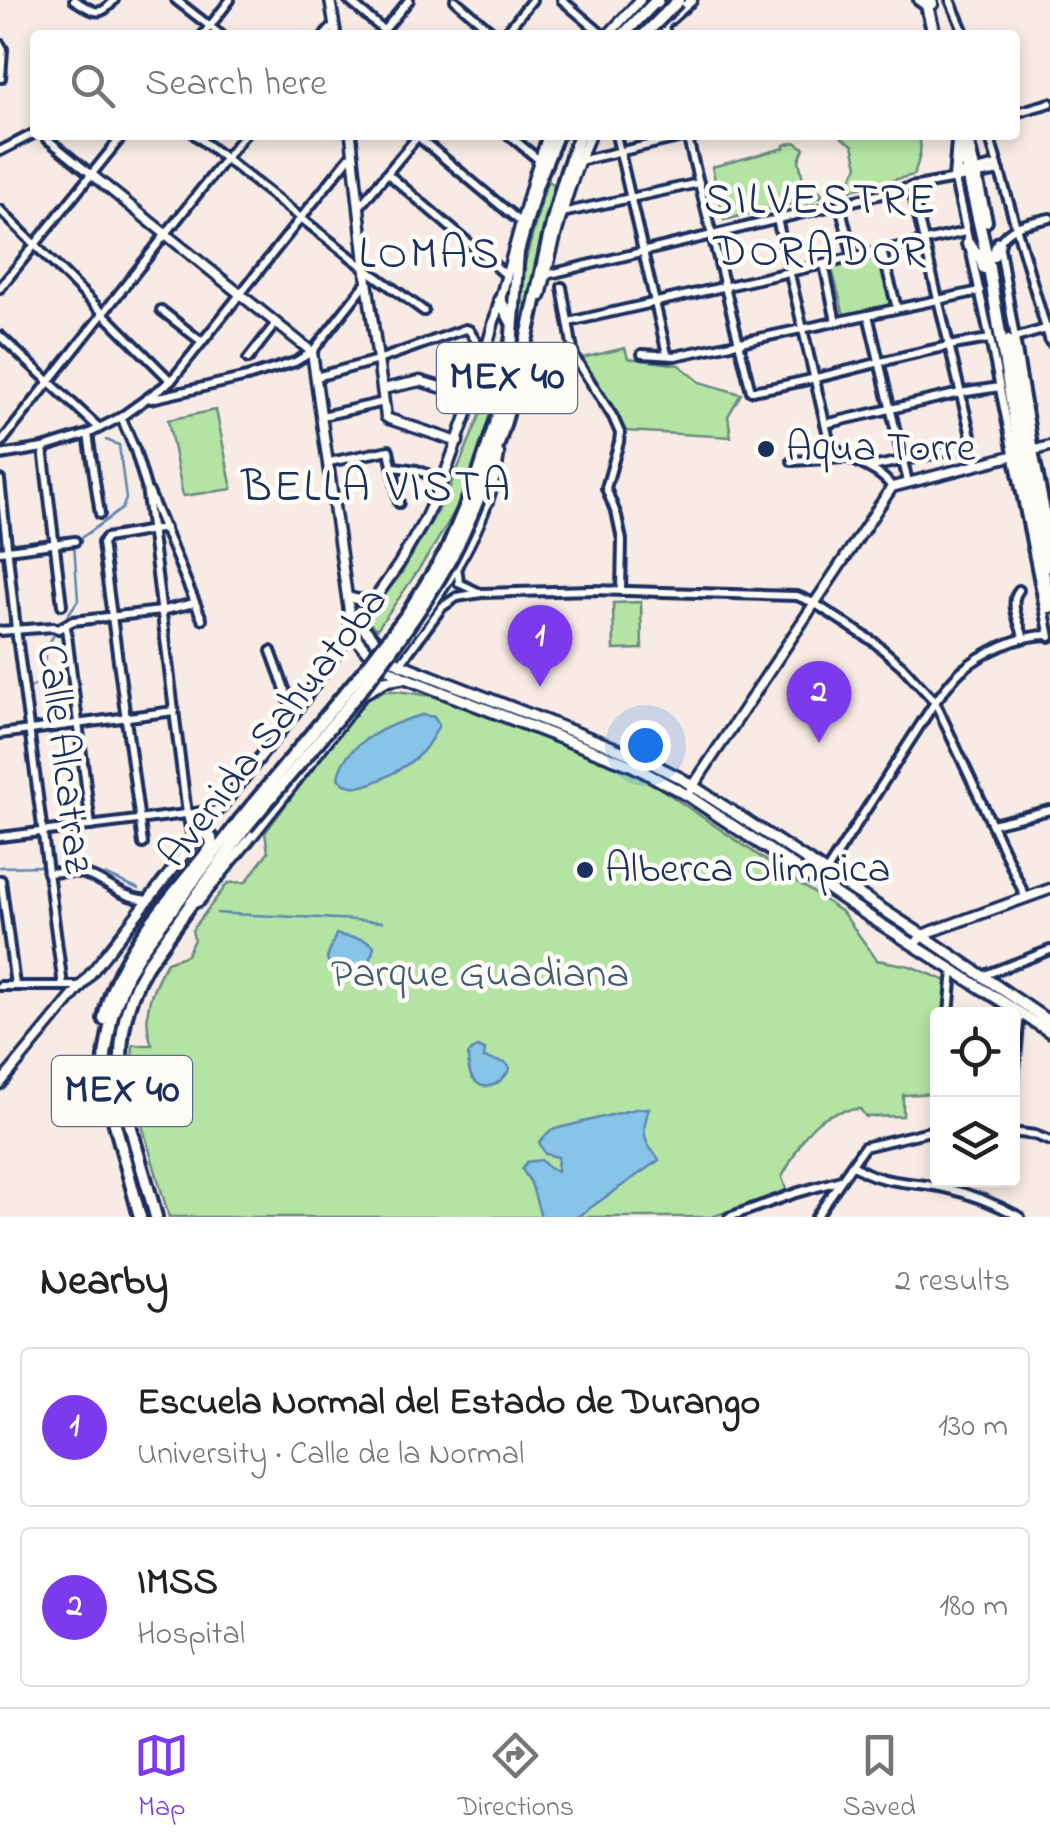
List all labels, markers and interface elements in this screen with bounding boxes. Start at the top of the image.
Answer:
search box [30,30,1020,140]
text: Search here [145,57,327,113]
icon: search [65,58,120,113]
district label: SILVESTRE DORADOR [704,169,938,287]
district label: LOMAS [359,223,501,289]
road number: MEX 40 [437,343,577,413]
place label: Aqua Torre [786,419,976,480]
marker: Aqua Torre [755,438,777,460]
district label: BELLA VISTA [240,456,513,522]
street label: Avenida Sahuatoba [144,574,404,882]
pin: 1 [508,604,572,687]
street label: Calle Alcatraz [19,641,107,878]
pin: 2 [786,660,852,743]
your location [620,720,671,771]
place label: Alberca Olimpica [605,840,890,901]
marker: Alberca Olimpica [574,859,596,881]
park label: Parque Guadiana [331,945,629,1006]
map controls [930,1007,1020,1187]
button: locate [930,1007,1020,1097]
road number: MEX 40 [52,1056,192,1126]
button: layers [930,1097,1020,1187]
text: Nearby [40,1252,168,1313]
text: 2 results [895,1259,1010,1306]
text: Escuela Normal del Estado de Durango [137,1376,760,1432]
text: 1 [69,1404,80,1451]
text: 130 m [938,1404,1008,1451]
text: University · Calle de la Normal [137,1432,524,1479]
text: IMSS [137,1556,218,1612]
text: 2 [67,1584,82,1631]
text: 180 m [939,1584,1008,1631]
text: Hospital [137,1612,245,1659]
tab: Map [134,1728,189,1829]
tab: Directions [458,1728,574,1829]
tab: Saved [843,1728,916,1829]

